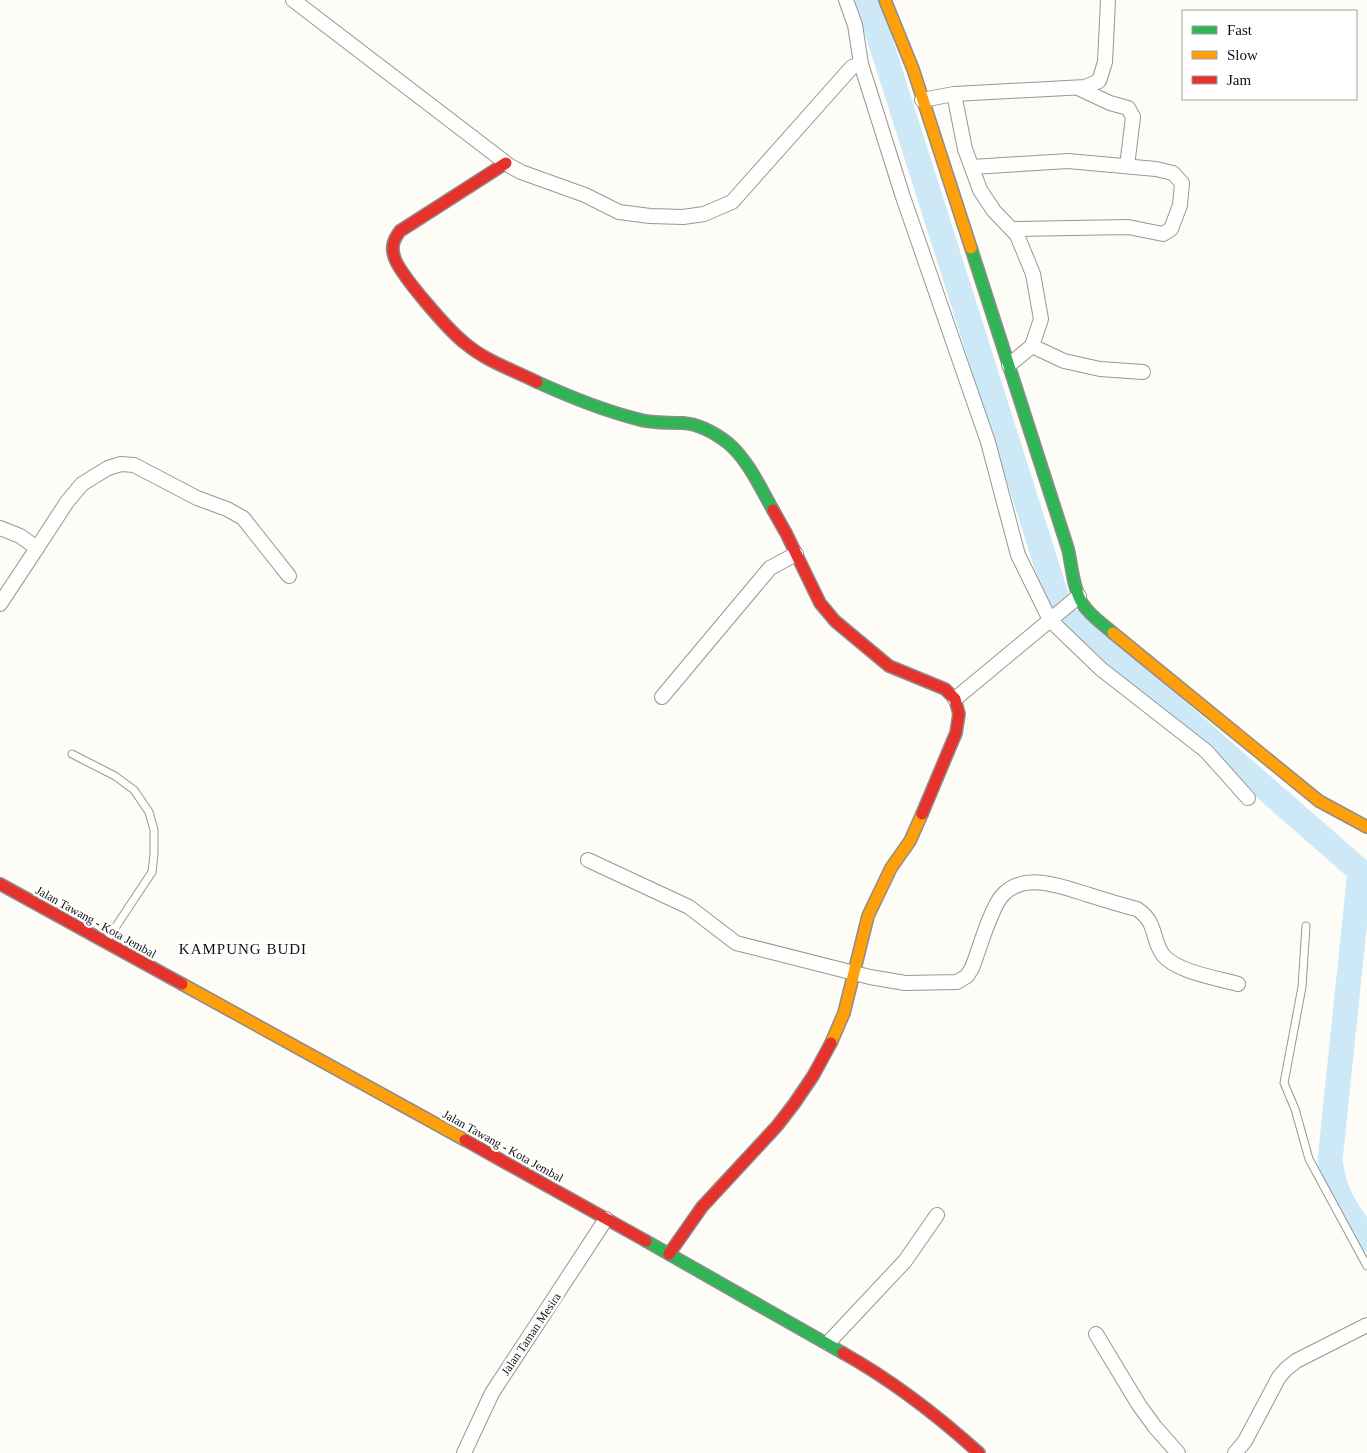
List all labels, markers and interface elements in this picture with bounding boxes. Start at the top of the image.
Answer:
legend [1182,10,1357,100]
text: Fast [1227,22,1253,38]
text: Slow [1227,47,1258,63]
text: Jam [1227,72,1251,88]
street label: Jalan Tawang - Kota Jembal [33,883,159,961]
district label: KAMPUNG BUDI [179,941,307,957]
street label: Jalan Tawang - Kota Jembal [440,1107,566,1185]
street label: Jalan Taman Mesira [498,1290,564,1378]

